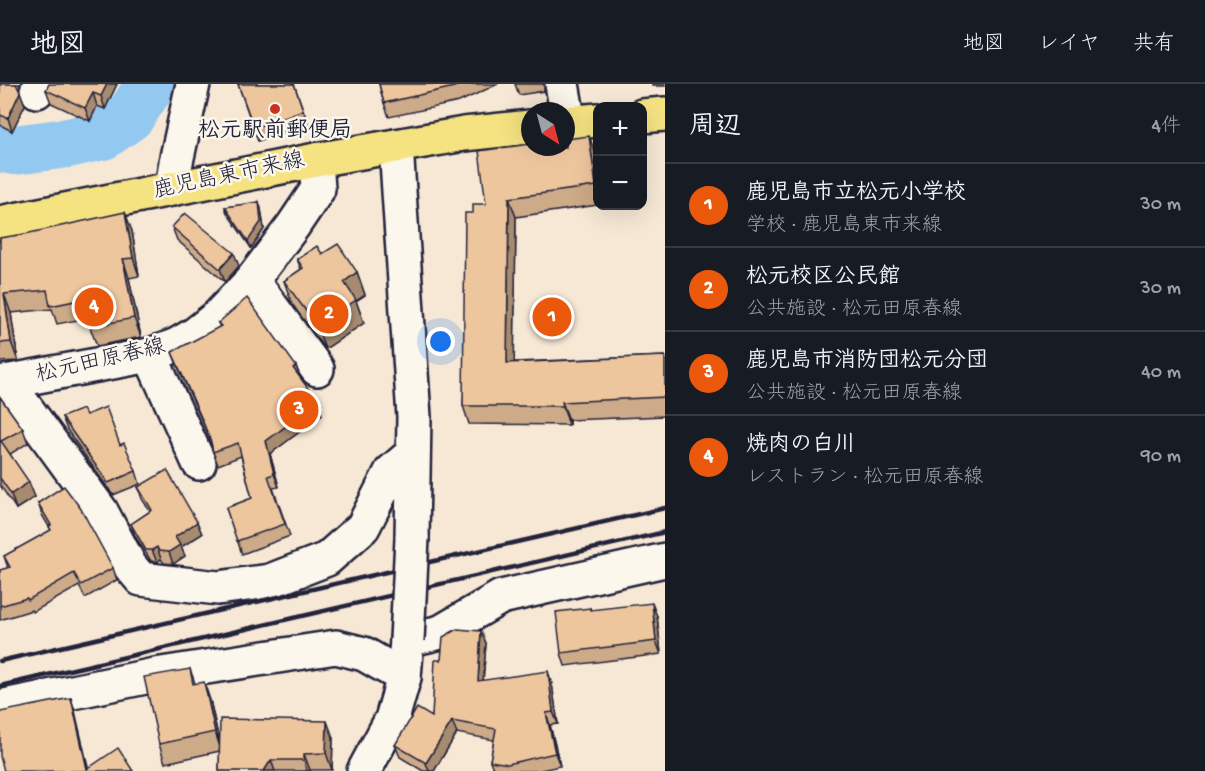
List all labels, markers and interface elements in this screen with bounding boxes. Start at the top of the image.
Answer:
text: 地図 [30,30,86,63]
text: 地図 [963,33,1005,58]
text: レイヤ [1038,33,1100,58]
text: 共有 [1133,33,1175,58]
marker: 松元駅前郵便局 [268,102,282,116]
north arrow [521,102,575,156]
map controls [593,102,647,210]
button: + [593,102,647,156]
text: 周辺 [689,113,741,144]
text: 4件 [1152,116,1181,139]
place label: 松元駅前郵便局 [198,117,352,145]
street label: 鹿児島東市来線 [151,147,307,206]
button: − [593,156,647,210]
text: 鹿児島市立松元小学校 [746,181,966,207]
text: 1 [704,194,713,217]
text: 30 m [1140,194,1181,217]
text: 学校 · 鹿児島東市来線 [746,215,942,238]
text: 松元校区公民館 [746,265,900,291]
text: 2 [704,278,713,301]
text: 30 m [1140,278,1181,301]
pin: 4 [74,284,113,330]
pin: 2 [310,292,348,336]
pin: 1 [532,294,572,340]
text: 公共施設 · 松元田原春線 [746,299,962,322]
your location [426,327,455,356]
street label: 松元田原春線 [33,333,168,390]
text: 鹿児島市消防団松元分団 [746,349,988,375]
text: 3 [703,362,714,385]
text: 40 m [1141,362,1181,385]
text: 公共施設 · 松元田原春線 [746,383,962,406]
pin: 3 [280,388,318,432]
text: 焼肉の白川 [746,433,856,459]
text: 4 [704,446,713,469]
text: 90 m [1141,446,1181,469]
text: レストラン · 松元田原春線 [746,467,983,490]

